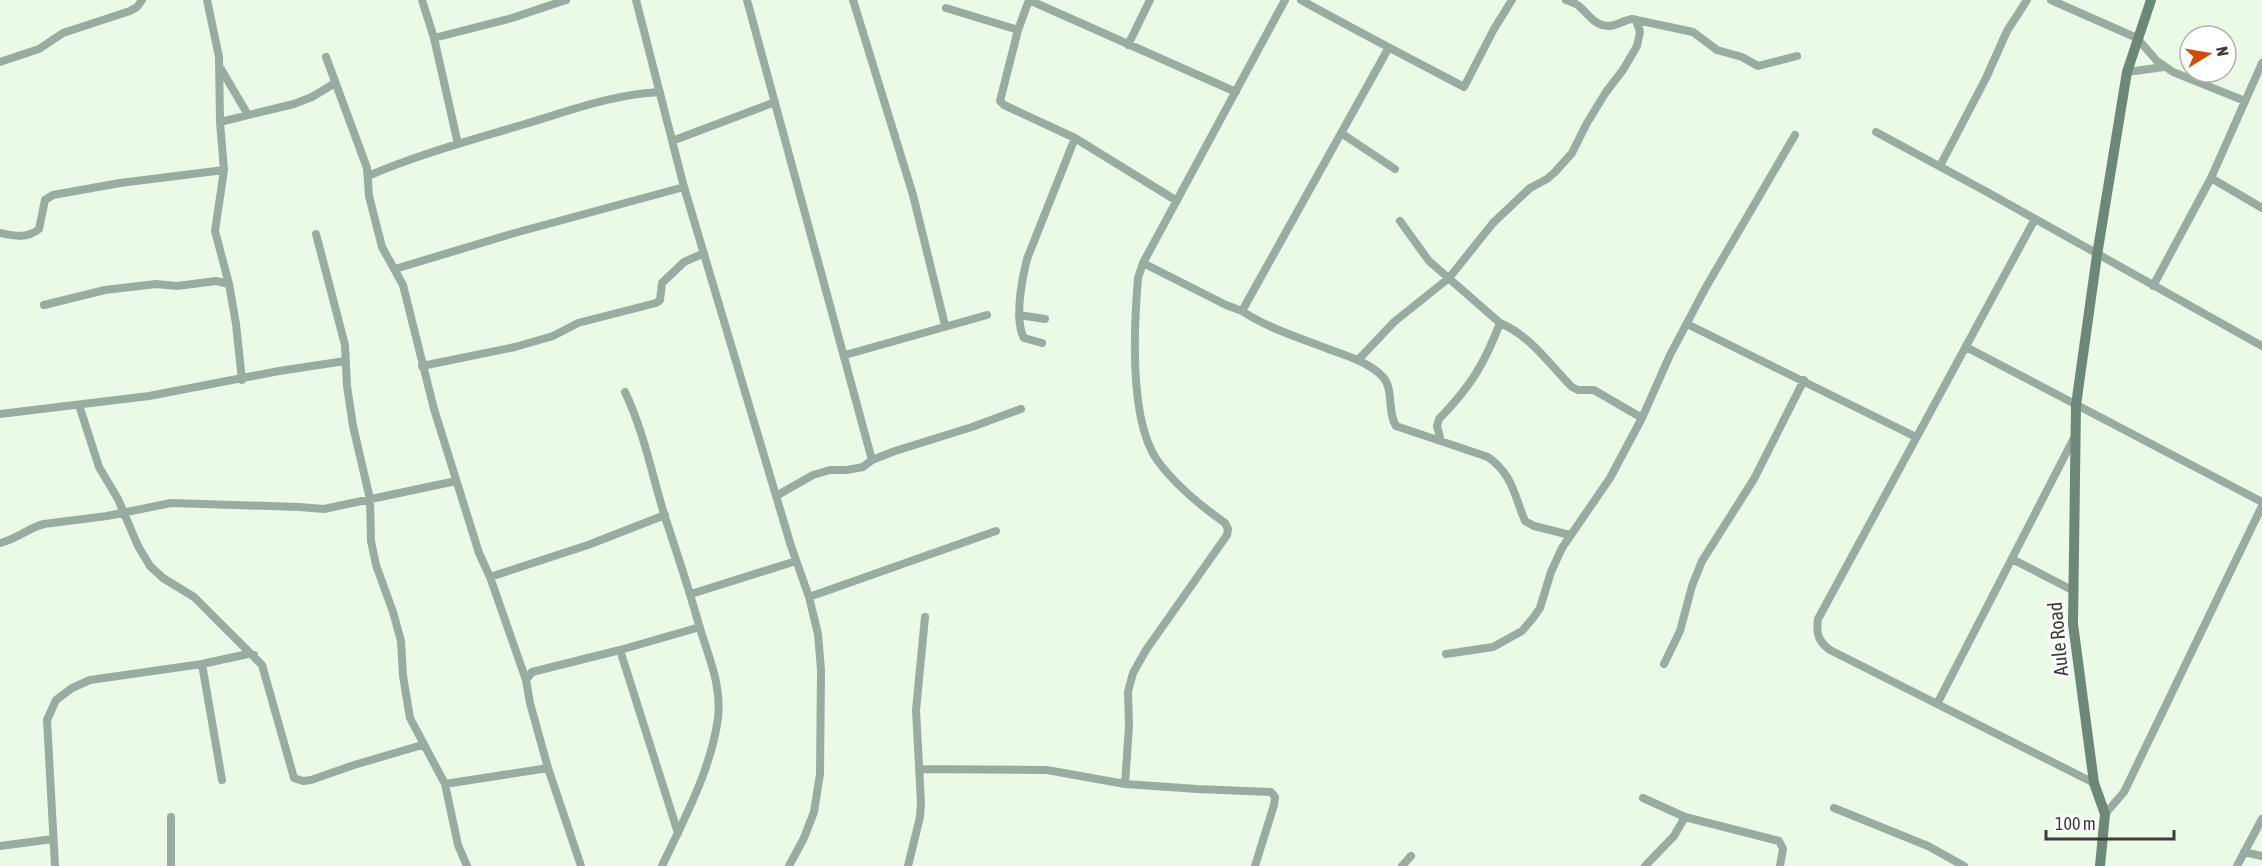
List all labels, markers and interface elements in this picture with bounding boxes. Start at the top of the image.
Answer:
north arrow [2178,24,2238,84]
text: N [2213,45,2232,57]
street label: Aule Road [2043,601,2072,677]
scale bar [2046,803,2174,841]
text: 100 m [2055,813,2096,834]

